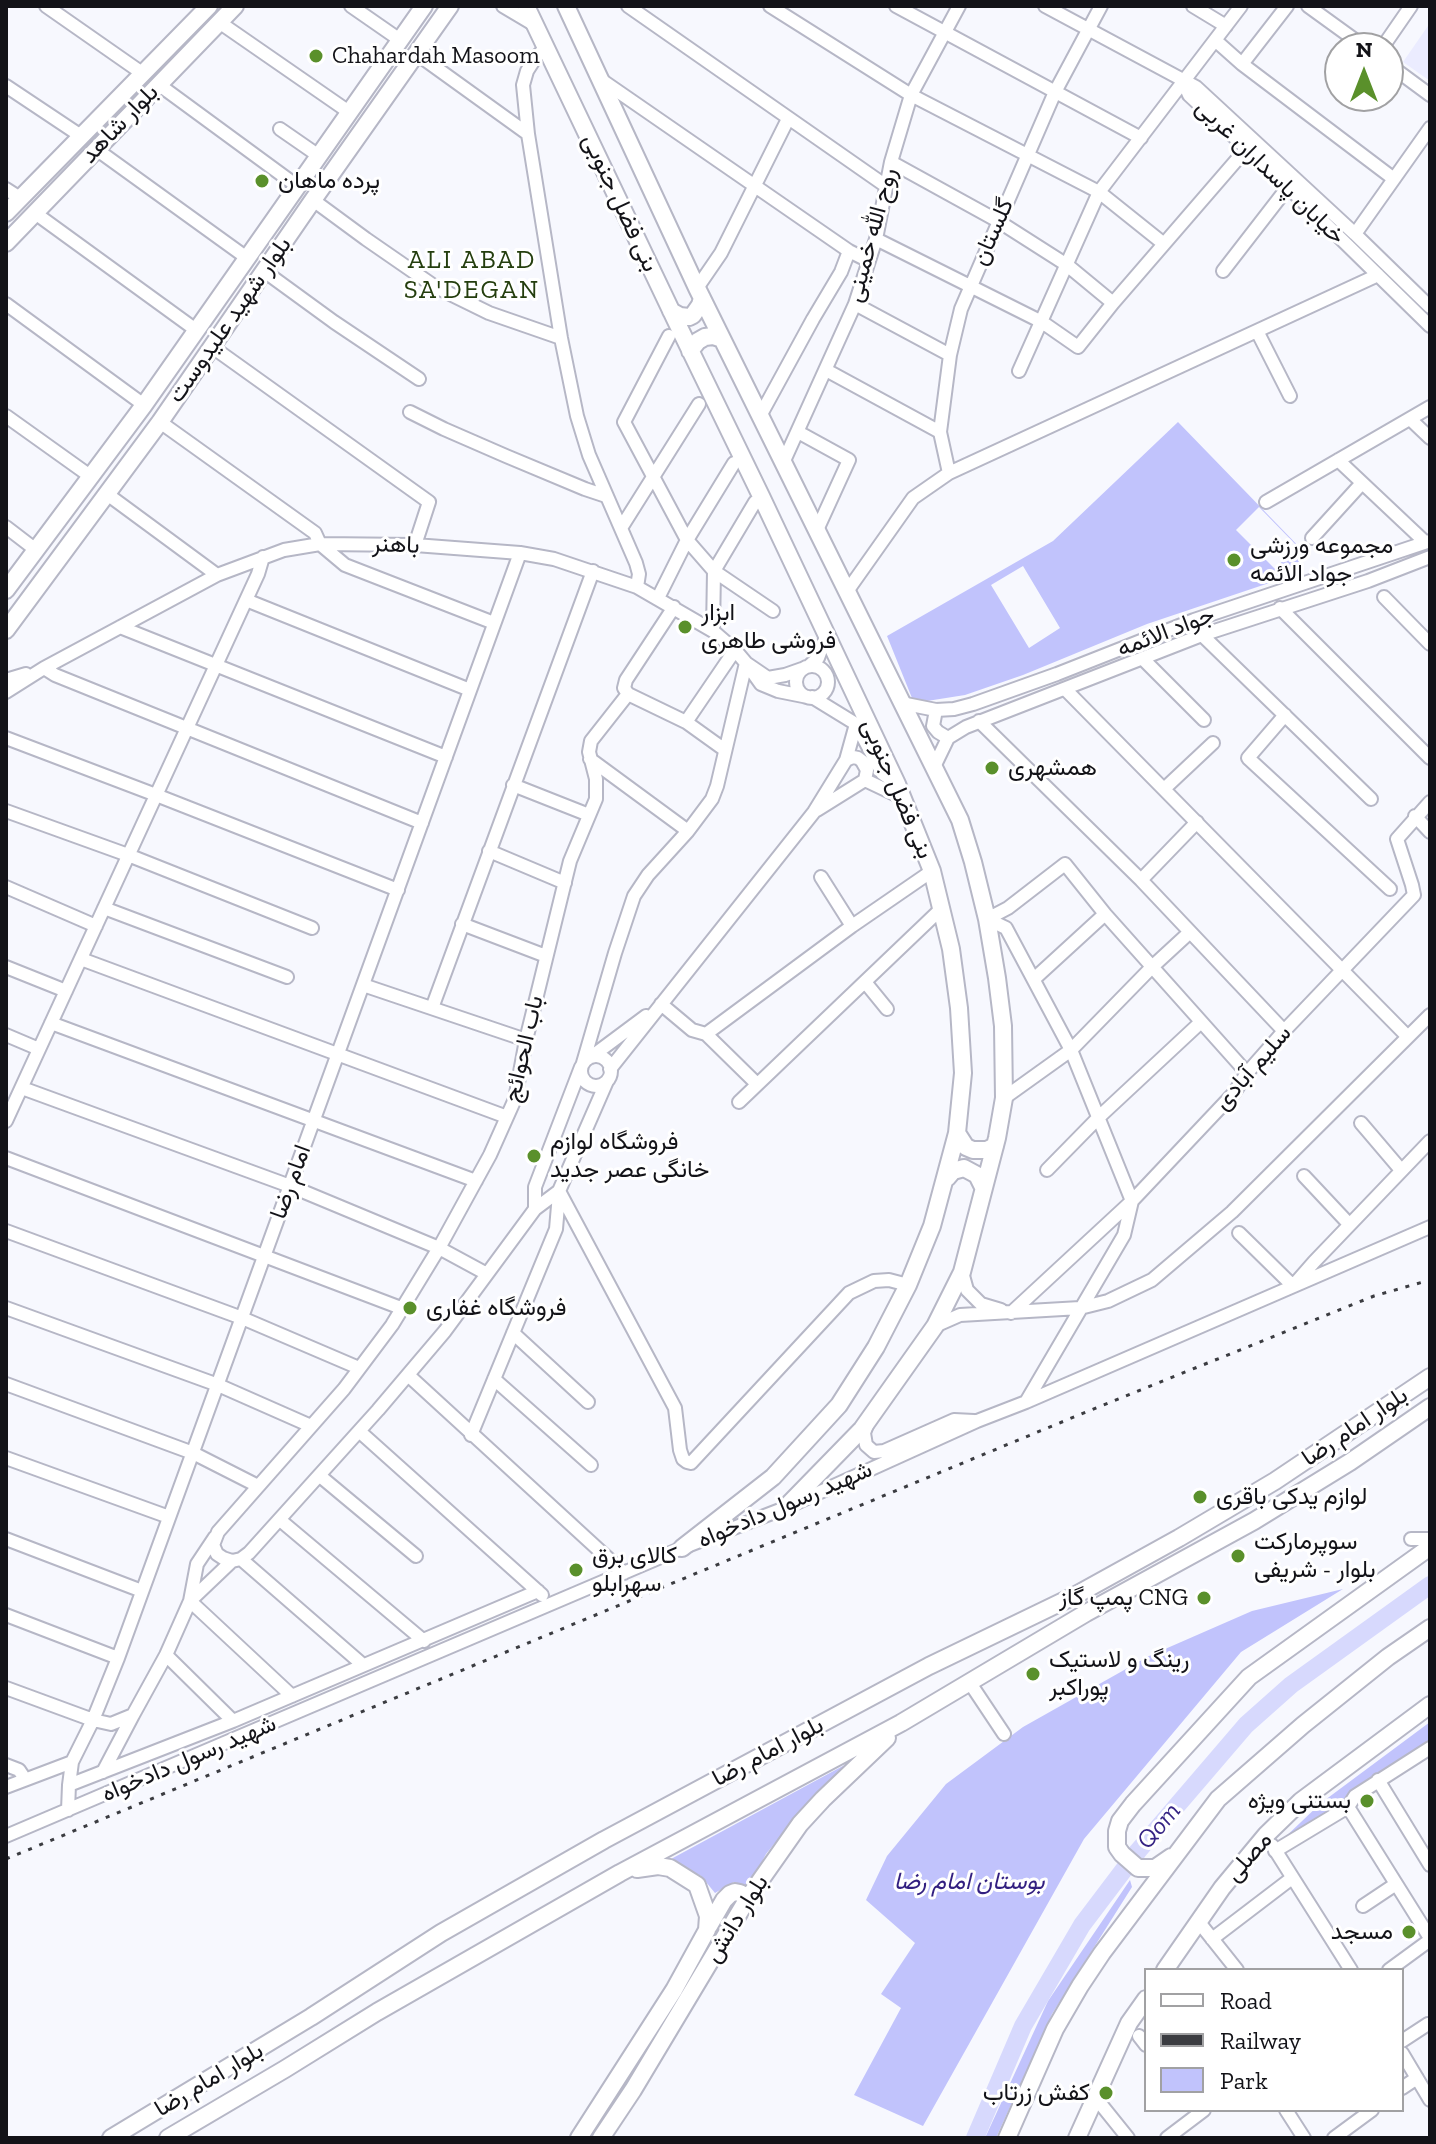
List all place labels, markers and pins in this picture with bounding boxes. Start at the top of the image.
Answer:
place label: Chahardah Masoom [332,42,540,70]
marker: Chahardah Masoom [307,47,325,65]
place label: پرده ماهان [278,167,380,195]
marker: پرده ماهان [253,172,271,190]
place label: مجموعه ورزشی جواد الائمه [1250,532,1393,588]
marker: مجموعه ورزشی جواد الائمه [1225,551,1243,569]
place label: ابزار فروشی طاهری [701,599,836,655]
marker: ابزار فروشی طاهری [676,618,694,636]
place label: همشهری [1008,754,1097,782]
marker: همشهری [983,759,1001,777]
place label: فروشگاه لوازم خانگی عصر جدید [550,1128,709,1184]
marker: فروشگاه لوازم خانگی عصر جدید [525,1147,543,1165]
place label: فروشگاه غفاری [426,1294,567,1322]
marker: فروشگاه غفاری [401,1299,419,1317]
place label: لوازم یدکی باقری [1216,1483,1367,1511]
marker: لوازم یدکی باقری [1191,1488,1209,1506]
place label: سوپرمارکت بلوار - شریفی [1254,1528,1376,1584]
place label: کالای برق سهرابلو [592,1542,677,1598]
marker: سوپرمارکت بلوار - شریفی [1229,1547,1247,1565]
marker: کالای برق سهرابلو [567,1561,585,1579]
place label: پمپ گاز CNG [1059,1584,1188,1612]
marker: پمپ گاز CNG [1195,1589,1213,1607]
place label: رینگ و لاستیک پوراکبر [1049,1646,1189,1702]
marker: رینگ و لاستیک پوراکبر [1024,1665,1042,1683]
place label: بستنی ویژه [1248,1787,1351,1815]
marker: بستنی ویژه [1358,1792,1376,1810]
place label: مسجد [1331,1918,1393,1946]
marker: مسجد [1400,1923,1418,1941]
place label: کفش زرتاب [983,2079,1090,2107]
marker: کفش زرتاب [1097,2084,1115,2102]

